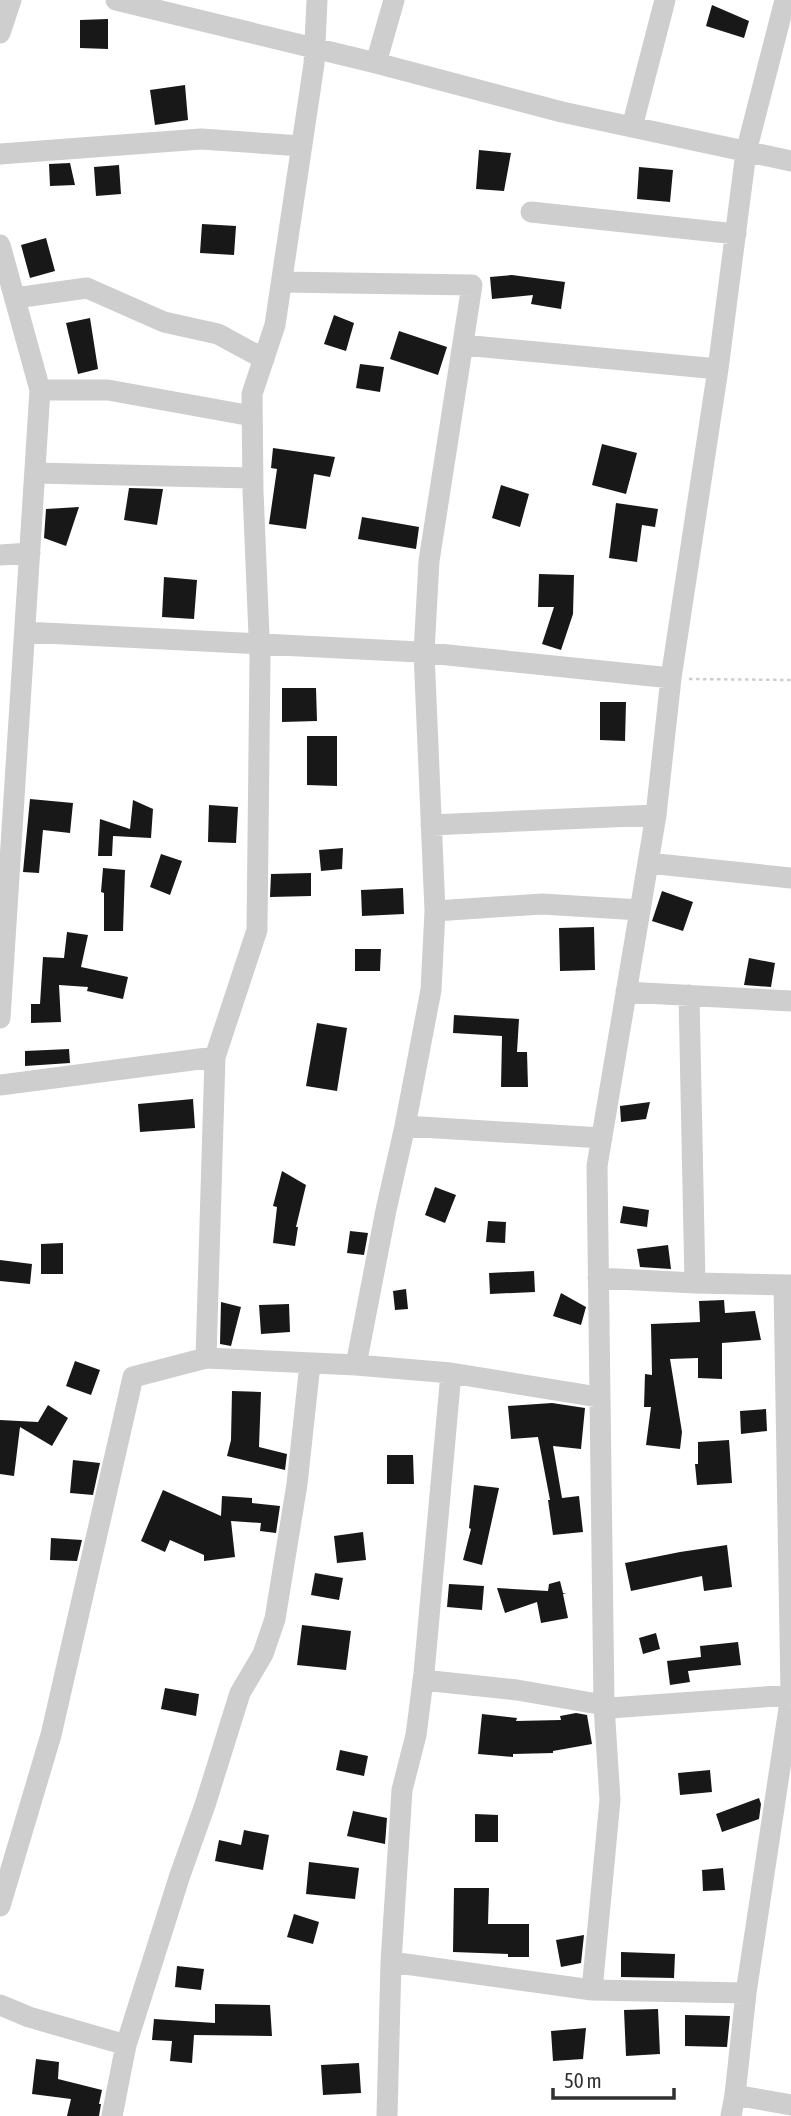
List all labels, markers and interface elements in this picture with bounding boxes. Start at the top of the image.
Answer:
scale bar [553,2056,674,2100]
text: 50 m [564,2068,602,2092]

